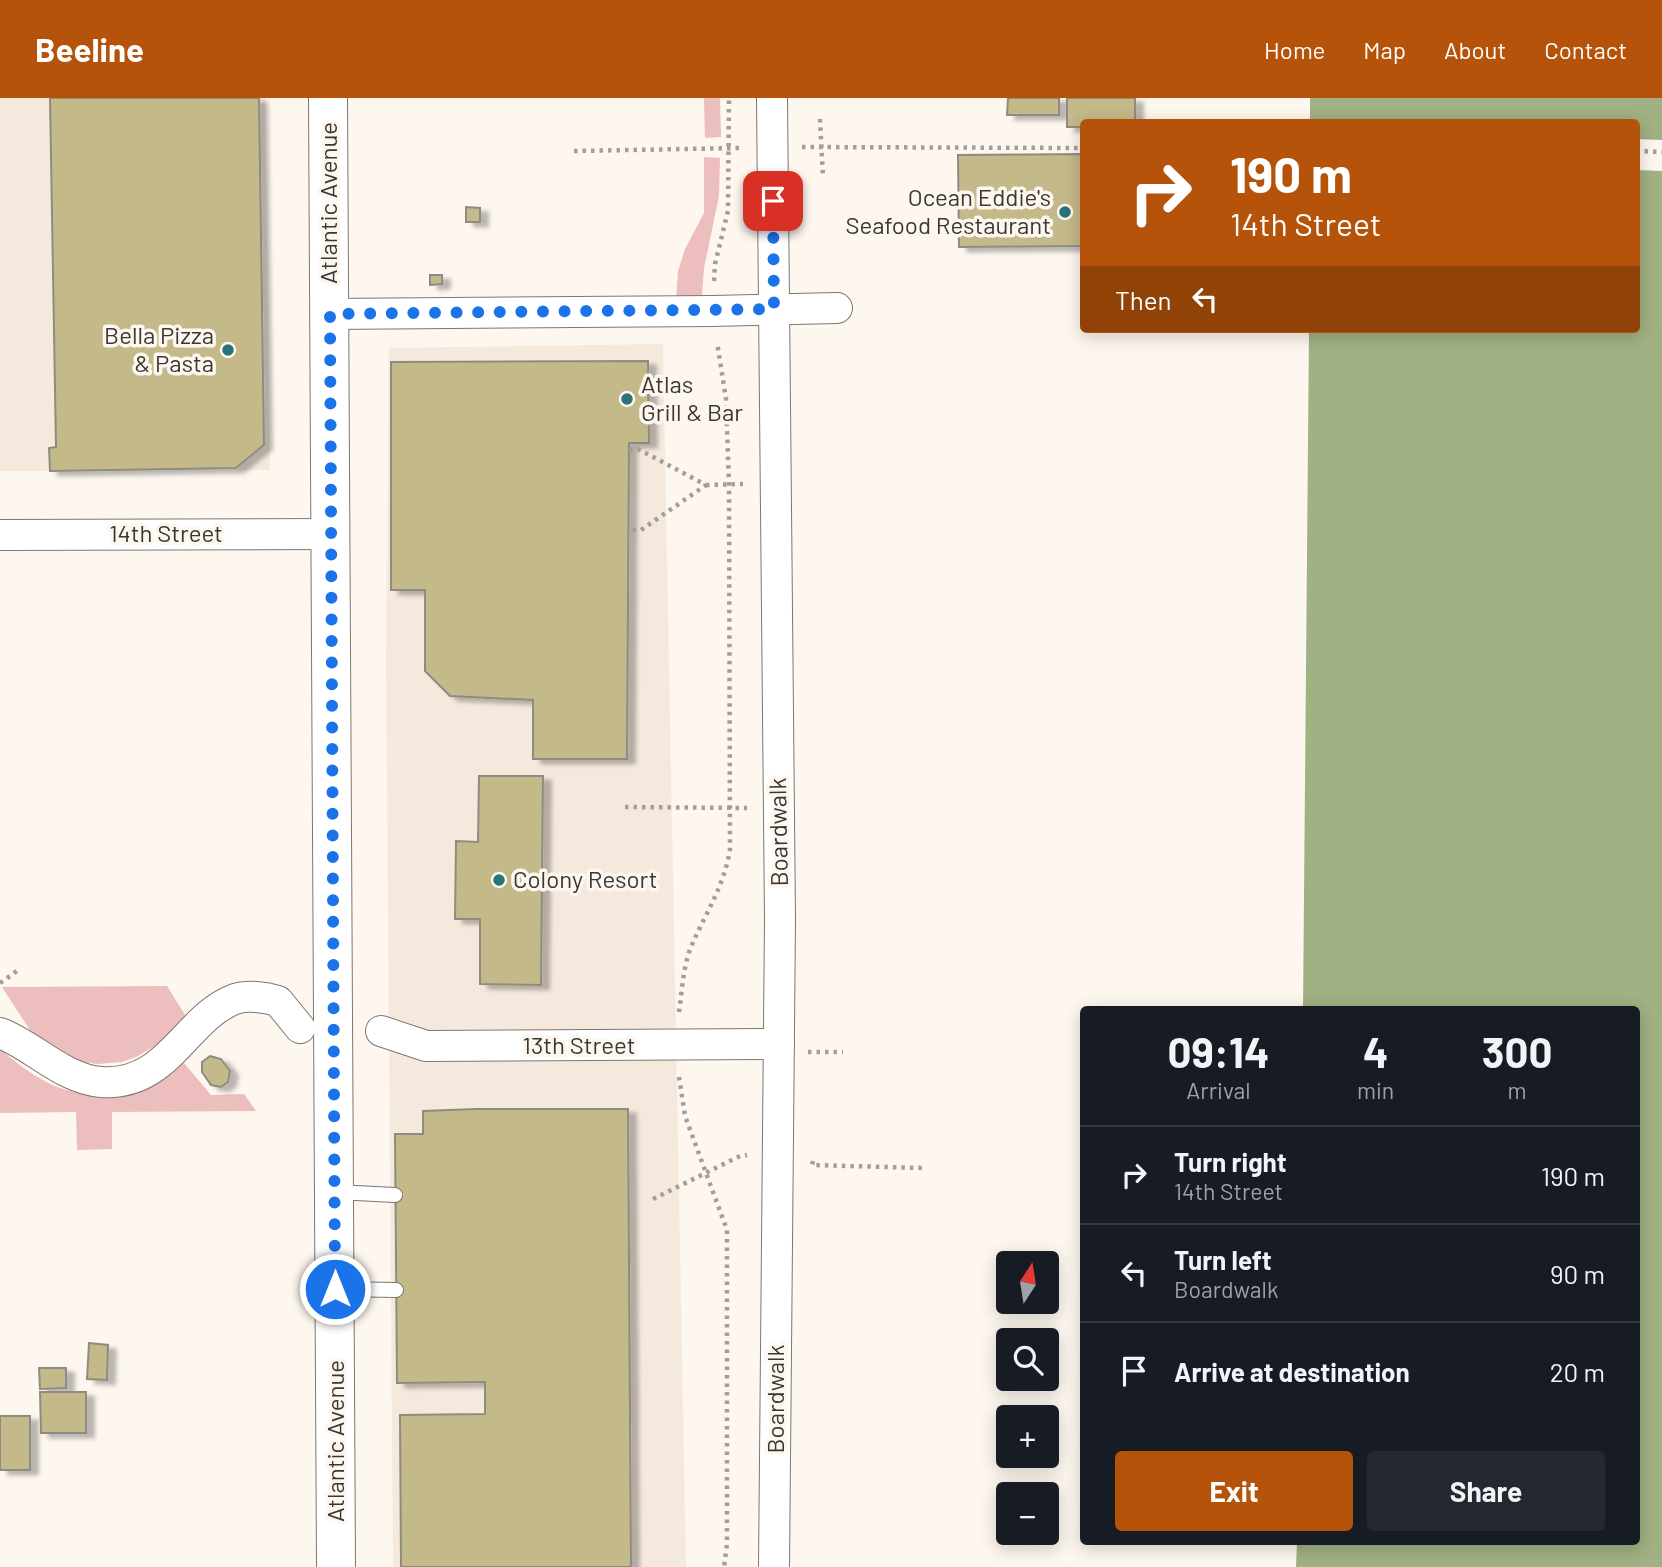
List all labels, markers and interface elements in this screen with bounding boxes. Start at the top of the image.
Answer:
text: Beeline [35,29,144,69]
text: Home [1264,35,1325,64]
text: Map [1363,35,1406,64]
text: About [1444,35,1506,64]
text: Contact [1544,35,1627,64]
street label: Atlantic Avenue [313,122,342,284]
text: 190 m [1230,144,1352,203]
icon: right [1115,147,1206,238]
pin [743,171,803,231]
icon: arrive [754,182,792,220]
place label: Ocean Eddie's Seafood Restaurant [845,182,1051,239]
marker: Ocean Eddie's Seafood Restaurant [1057,204,1073,220]
text: 14th Street [1230,204,1382,242]
icon: left [1186,280,1224,318]
text: Then [1115,284,1172,315]
place label: Bella Pizza & Pasta [104,320,214,377]
marker: Bella Pizza & Pasta [220,342,236,358]
place label: Atlas Grill & Bar [641,369,743,426]
marker: Atlas Grill & Bar [619,391,635,407]
street label: 14th Street [109,518,223,547]
street label: Boardwalk [762,777,793,887]
place label: Colony Resort [513,864,657,893]
marker: Colony Resort [491,872,507,888]
text: 09:14 [1168,1026,1269,1076]
text: 4 [1363,1026,1388,1076]
text: 300 [1482,1026,1552,1076]
street label: 13th Street [523,1030,635,1059]
text: Arrival [1186,1076,1251,1104]
text: min [1357,1076,1394,1104]
text: m [1508,1076,1527,1104]
text: Turn right [1174,1146,1287,1177]
icon: right [1115,1156,1153,1194]
text: 190 m [1541,1160,1605,1191]
text: 14th Street [1174,1177,1283,1205]
text: Turn left [1174,1244,1272,1275]
north arrow [996,1251,1059,1314]
map controls [996,1251,1059,1545]
position arrow [298,1252,372,1326]
icon: left [1115,1254,1153,1292]
text: 90 m [1550,1258,1605,1289]
text: Boardwalk [1174,1275,1278,1303]
button: search [996,1328,1059,1391]
street label: Boardwalk [760,1345,789,1453]
icon: arrive [1115,1352,1153,1390]
text: Arrive at destination [1174,1356,1410,1387]
text: 20 m [1550,1356,1605,1387]
street label: Atlantic Avenue [320,1360,349,1522]
button: + [996,1405,1059,1468]
button: Exit [1115,1451,1353,1531]
button: Share [1367,1451,1605,1531]
button: − [996,1482,1059,1545]

